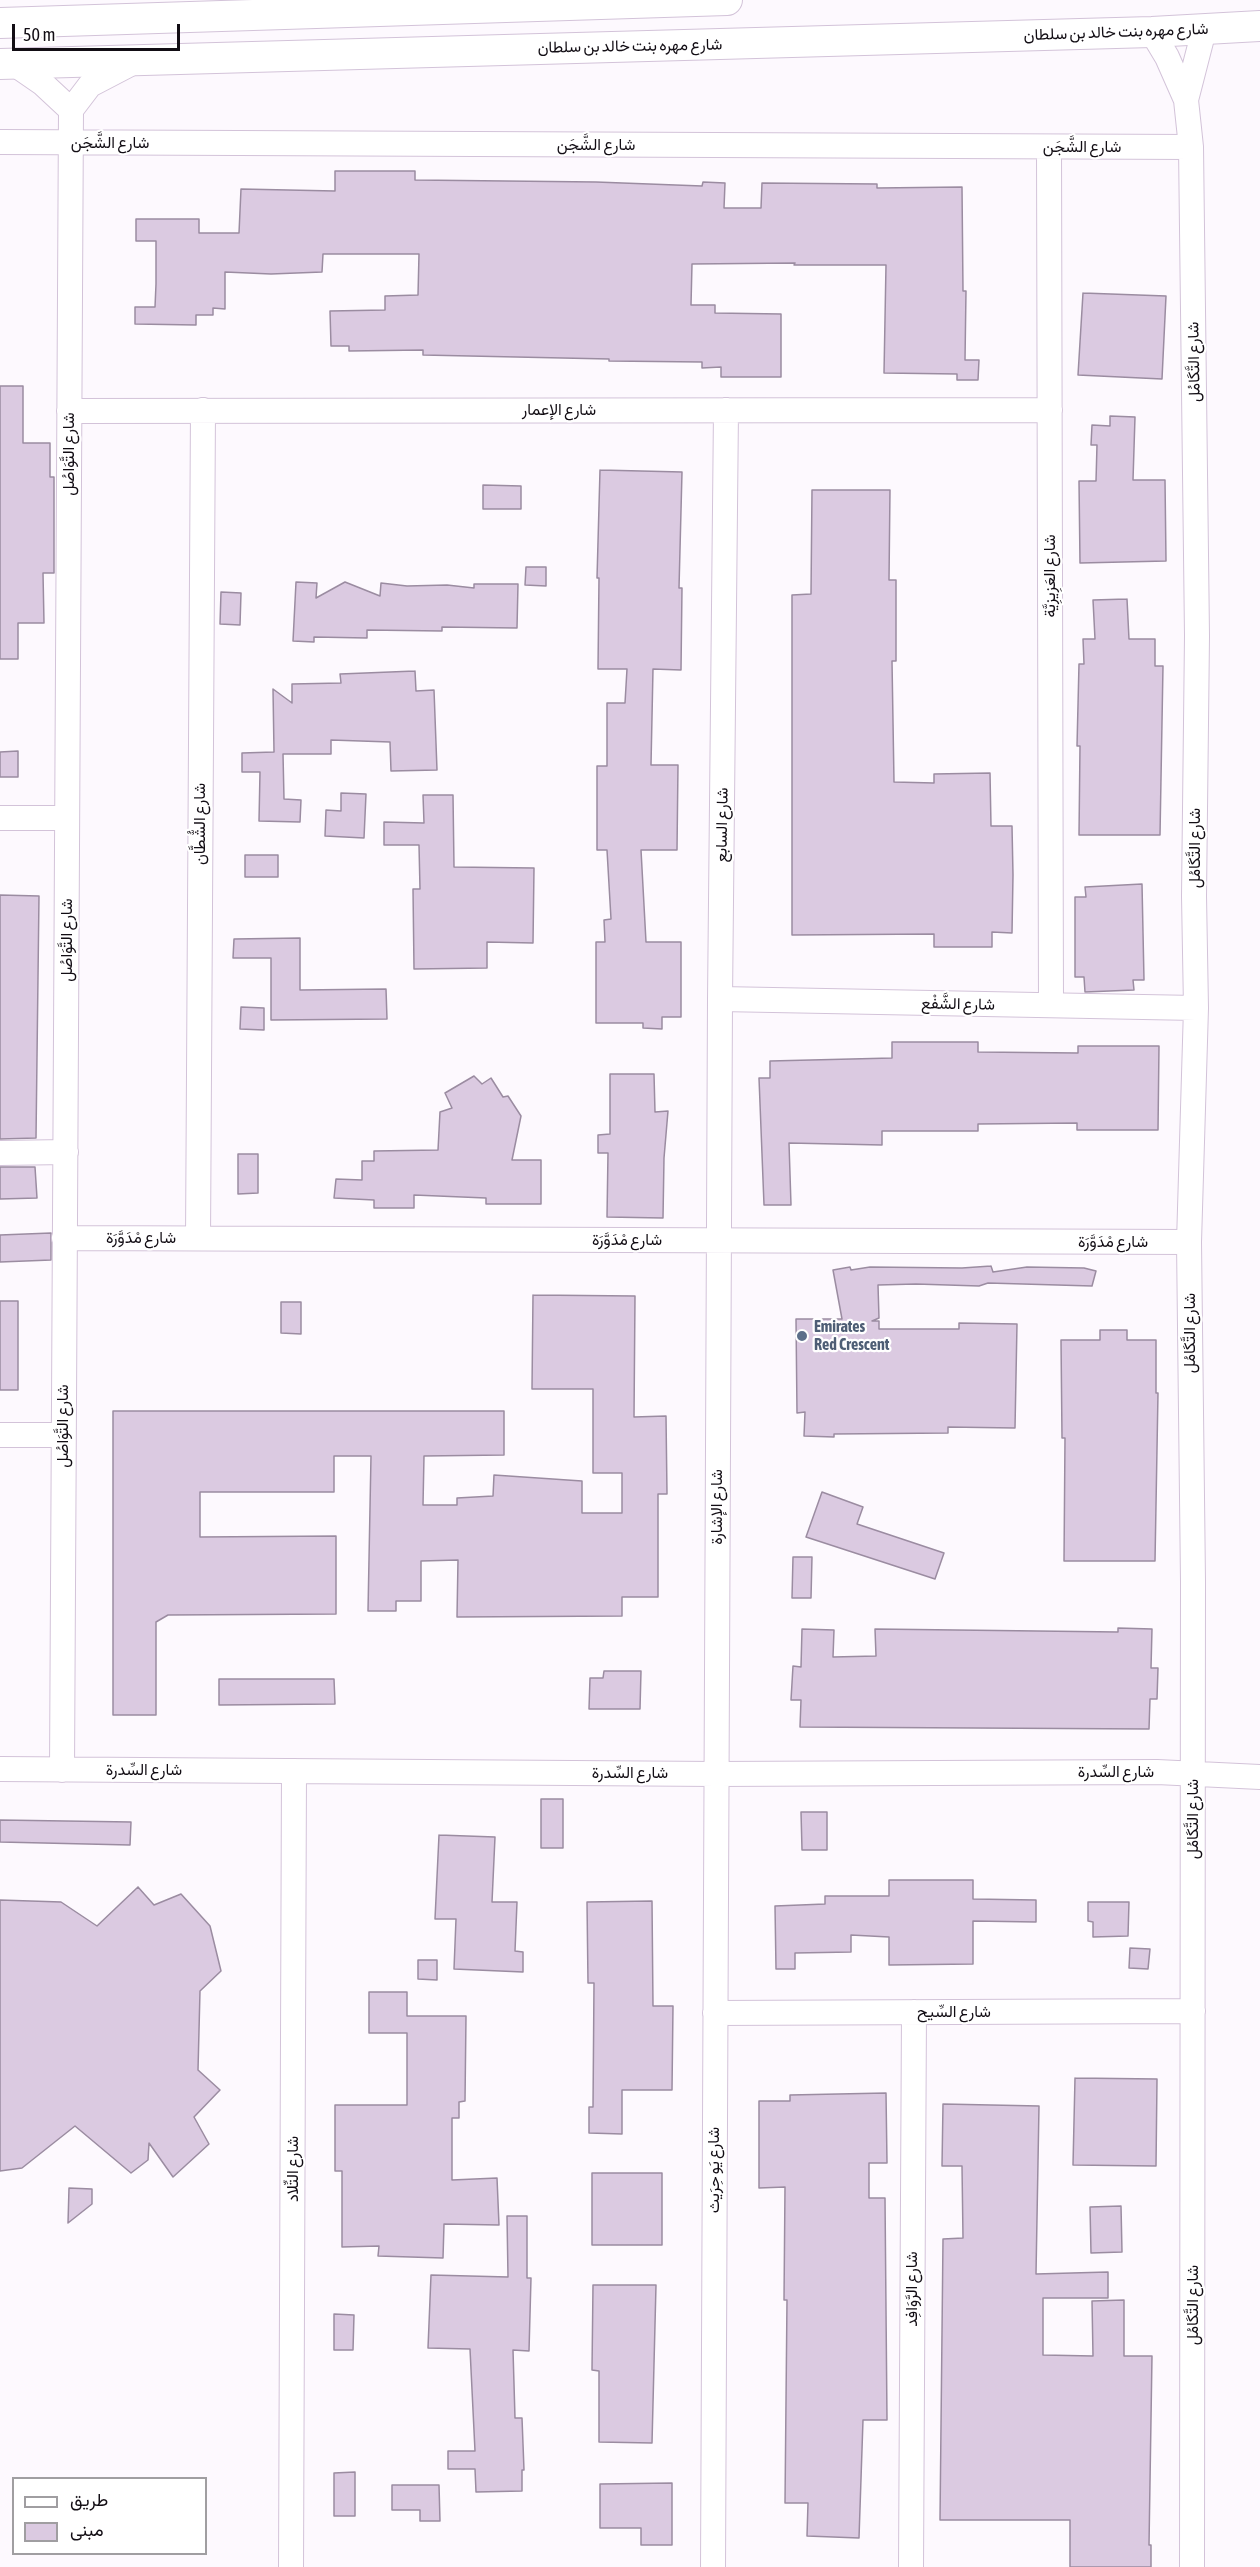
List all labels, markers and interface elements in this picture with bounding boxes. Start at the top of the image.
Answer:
scale bar [15,12,183,50]
street label: شارع مهره بنت خالد بن سلطان [1023,19,1209,45]
text: 50 m [23,24,55,45]
street label: شارع مهره بنت خالد بن سلطان [537,35,723,57]
street label: شارع الشَّجَن [71,133,149,153]
street label: شارع الشَّجَن [557,135,635,155]
street label: شارع الشَّجَن [1043,137,1121,157]
street label: شارع التَّكَامُل [1184,322,1204,402]
street label: شارع الإعمار [522,400,596,420]
street label: شارع التَّوَاصُل [59,412,79,496]
street label: شارع العَزِيزِيَّة [1040,534,1060,618]
street label: شارع الشُّطَّان [190,783,210,865]
street label: شارع السابع [712,787,732,863]
street label: شارع التَّكَامُل [1185,808,1205,888]
street label: شارع التَّوَاصُل [57,898,77,982]
street label: شارع الشَّفْع [921,994,995,1014]
street label: شارع مْدَوَّرَة [106,1228,176,1248]
street label: شارع مْدَوَّرَة [592,1230,662,1250]
street label: شارع مْدَوَّرَة [1078,1232,1148,1252]
street label: شارع التَّكَامُل [1180,1293,1200,1373]
place label: Emirates Red Crescent [814,1317,889,1355]
marker: Emirates Red Crescent [795,1329,809,1343]
street label: شارع التَّوَاصُل [53,1384,73,1468]
street label: شارع الإشارة [707,1469,727,1545]
street label: شارع السِّدرة [106,1760,182,1780]
street label: شارع السِّدرة [1078,1762,1154,1782]
street label: شارع السِّدرة [592,1763,668,1783]
street label: شارع التَّكَامُل [1183,1779,1203,1859]
street label: شارع السِّيح [917,2002,991,2022]
street label: شارع يَو حِرَيث [704,2127,724,2213]
street label: شارع التِّلاد [283,2136,303,2202]
street label: شارع الرَّوَافِد [902,2251,922,2327]
street label: شارع التَّكَامُل [1183,2265,1203,2345]
legend [12,2477,207,2555]
text: طريق [70,2489,108,2510]
text: مبنى [70,2519,104,2540]

